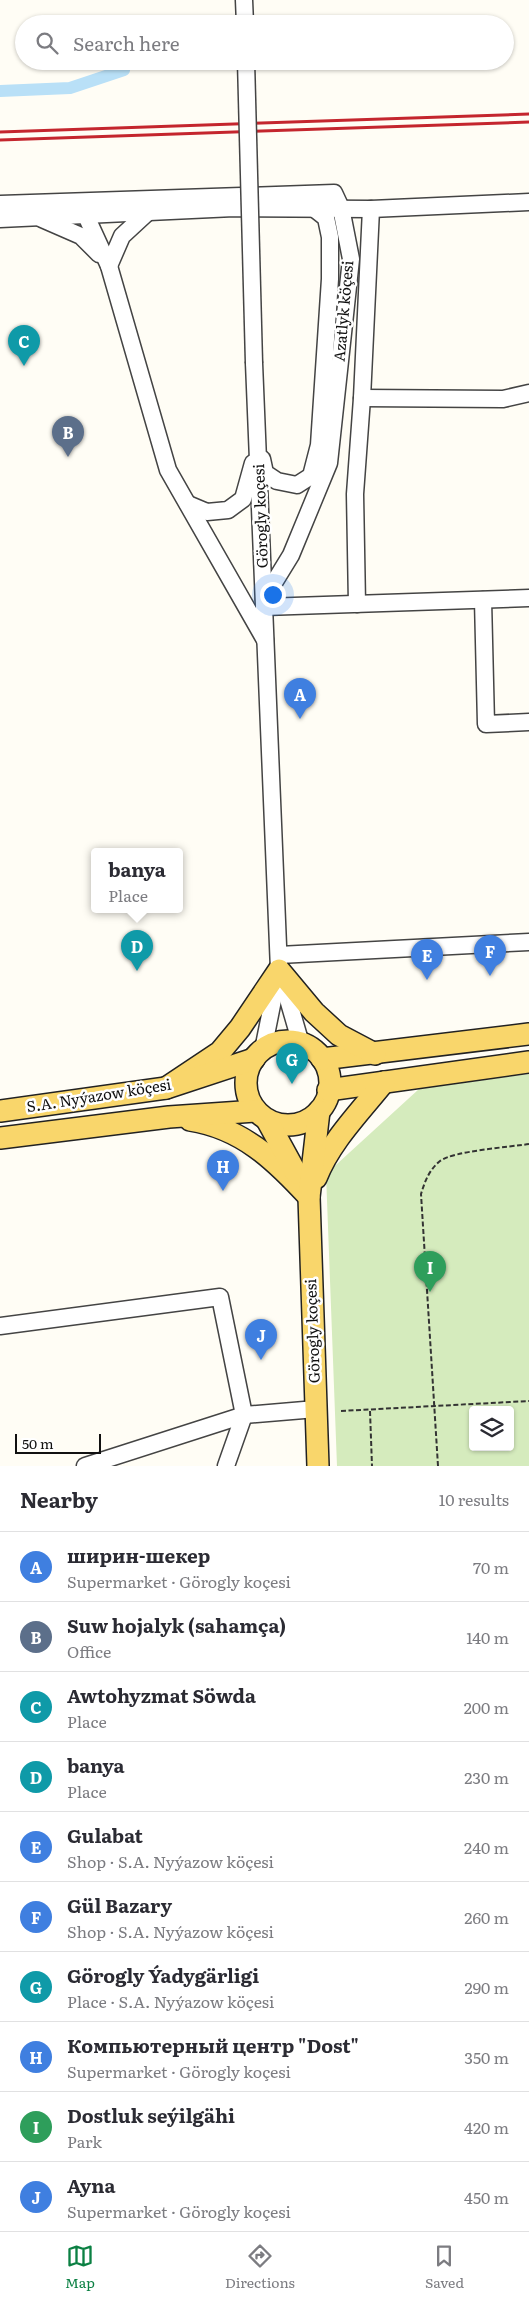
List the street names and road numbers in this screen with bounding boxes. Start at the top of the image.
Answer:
street label: Azatlyk köçesi [327,259,358,362]
street label: Görogly koçesi [246,463,273,569]
street label: S.A. Nyýazow köçesi [25,1072,173,1117]
street label: Görogly koçesi [298,1278,325,1384]

